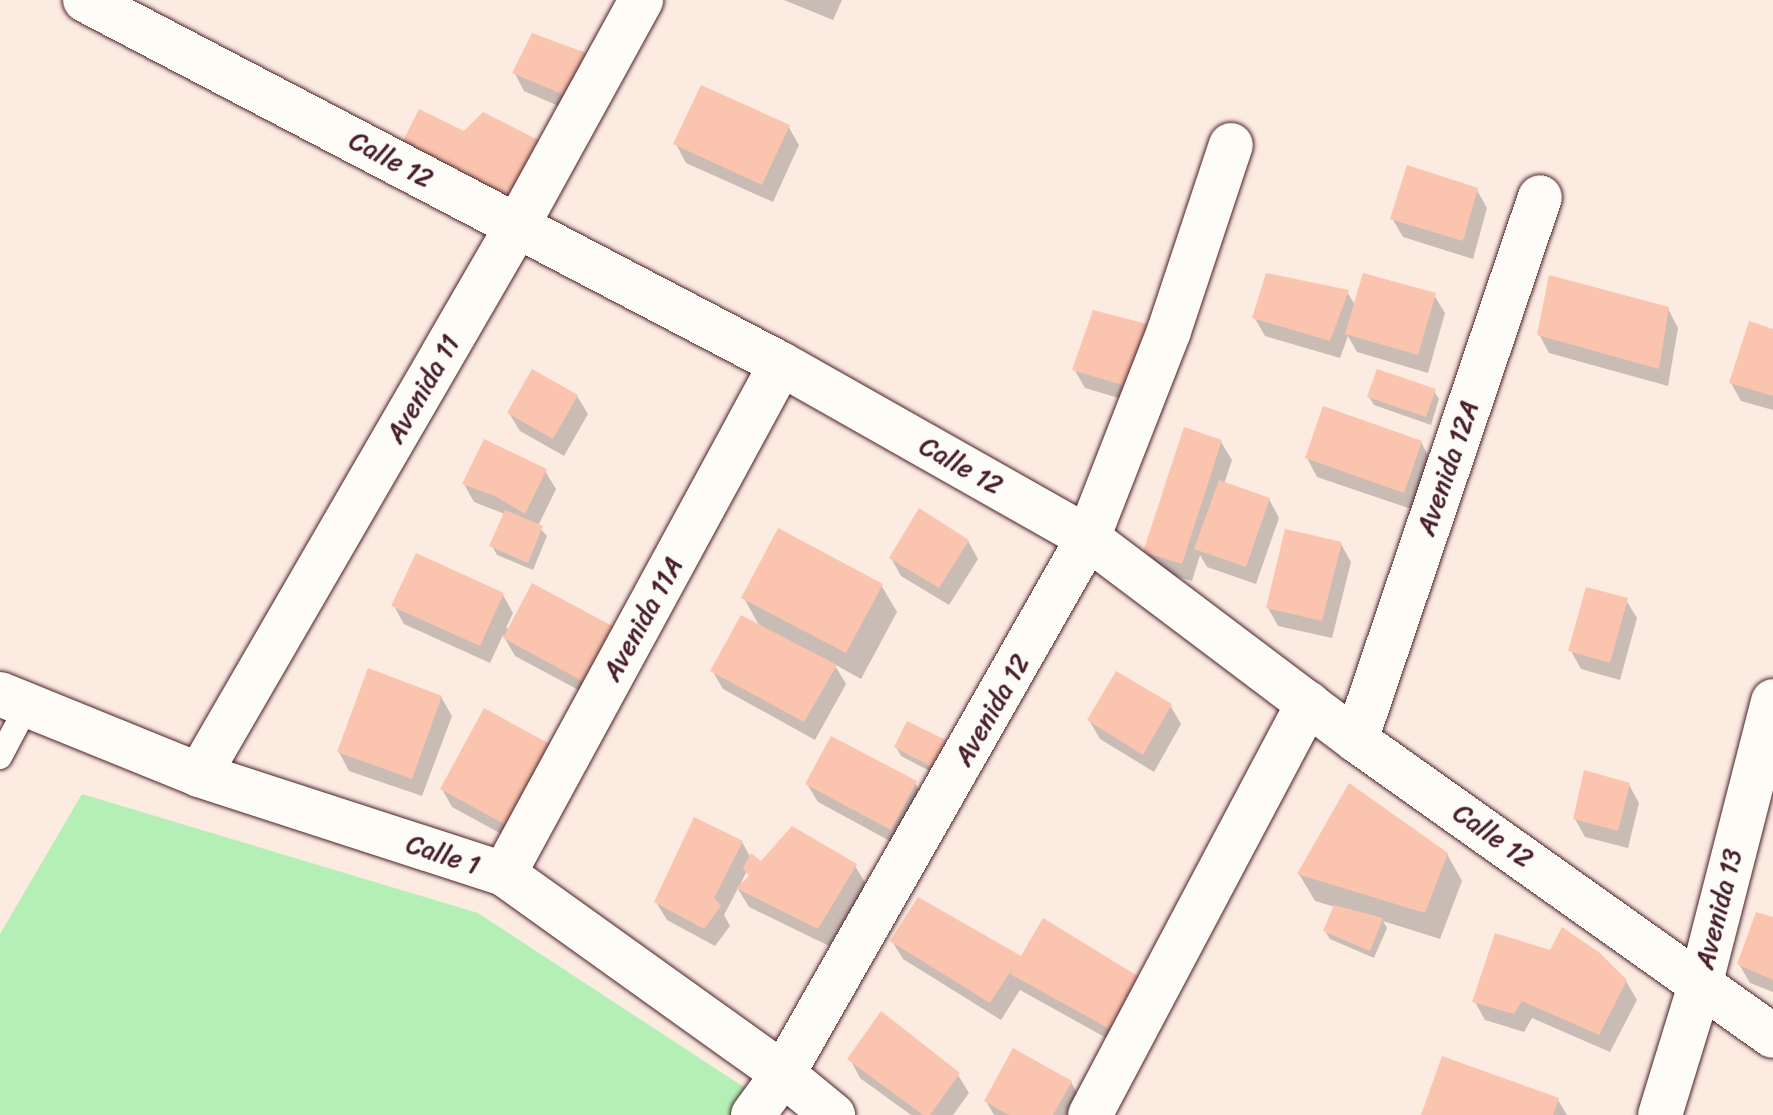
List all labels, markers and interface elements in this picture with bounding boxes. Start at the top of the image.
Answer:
street label: Calle 12 [344,125,438,195]
street label: Avenida 11 [380,329,466,449]
street label: Avenida 12A [1410,397,1486,539]
street label: Calle 12 [914,430,1008,502]
street label: Avenida 11A [596,552,690,686]
street label: Avenida 12 [948,649,1036,771]
street label: Calle 12 [1447,797,1539,875]
street label: Calle 1 [402,829,484,881]
street label: Avenida 13 [1689,846,1749,972]

